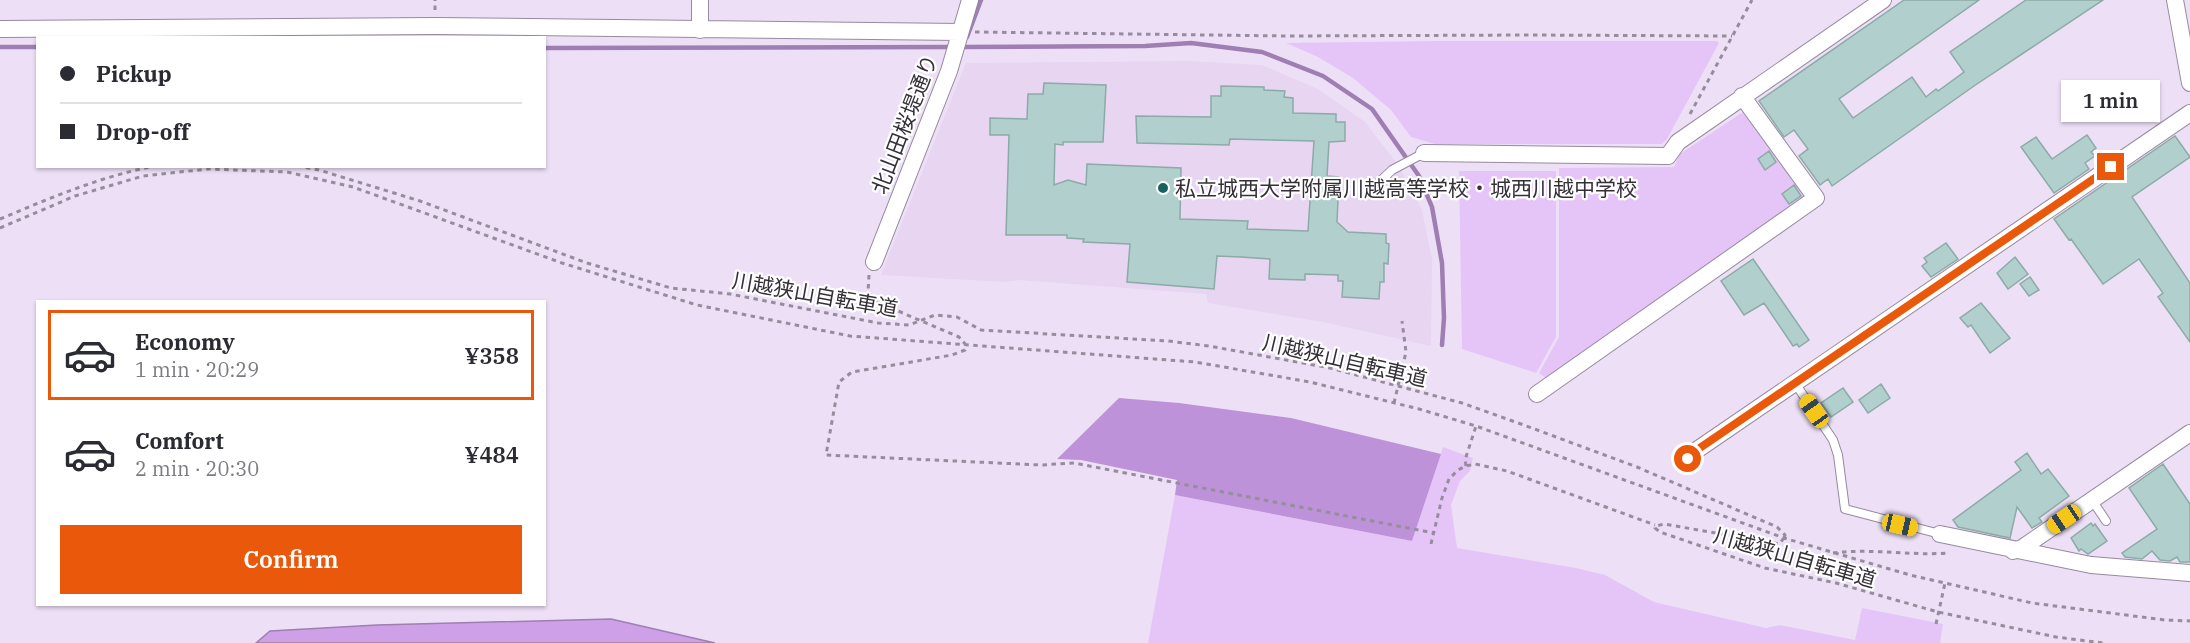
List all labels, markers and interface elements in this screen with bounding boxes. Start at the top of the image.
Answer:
street label: 北山田桜堤通り [865,50,943,198]
text: Pickup [96,59,172,88]
callout: 1 min [2062,80,2160,122]
text: 1 min [2083,87,2138,114]
text: Drop-off [96,117,190,146]
route end [2097,153,2124,180]
place label: 私立城西大学附属川越高等学校・城西川越中学校 [1175,174,1637,202]
marker: 私立城西大学附属川越高等学校・城西川越中学校 [1156,181,1170,195]
street label: 川越狭山自転車道 [730,266,900,322]
text: Economy [135,327,235,356]
street label: 川越狭山自転車道 [1260,327,1430,393]
icon: car [63,328,117,382]
text: ¥358 [465,341,519,370]
text: 1 min · 20:29 [135,356,259,383]
car [1796,391,1832,431]
text: Comfort [135,426,224,455]
icon: car [63,427,117,481]
text: ¥484 [465,440,519,469]
route start [1674,445,1701,472]
text: 2 min · 20:30 [135,455,259,482]
car [2044,501,2084,537]
car [1880,512,1920,538]
street label: 川越狭山自転車道 [1710,520,1880,594]
button: Confirm [60,525,522,594]

